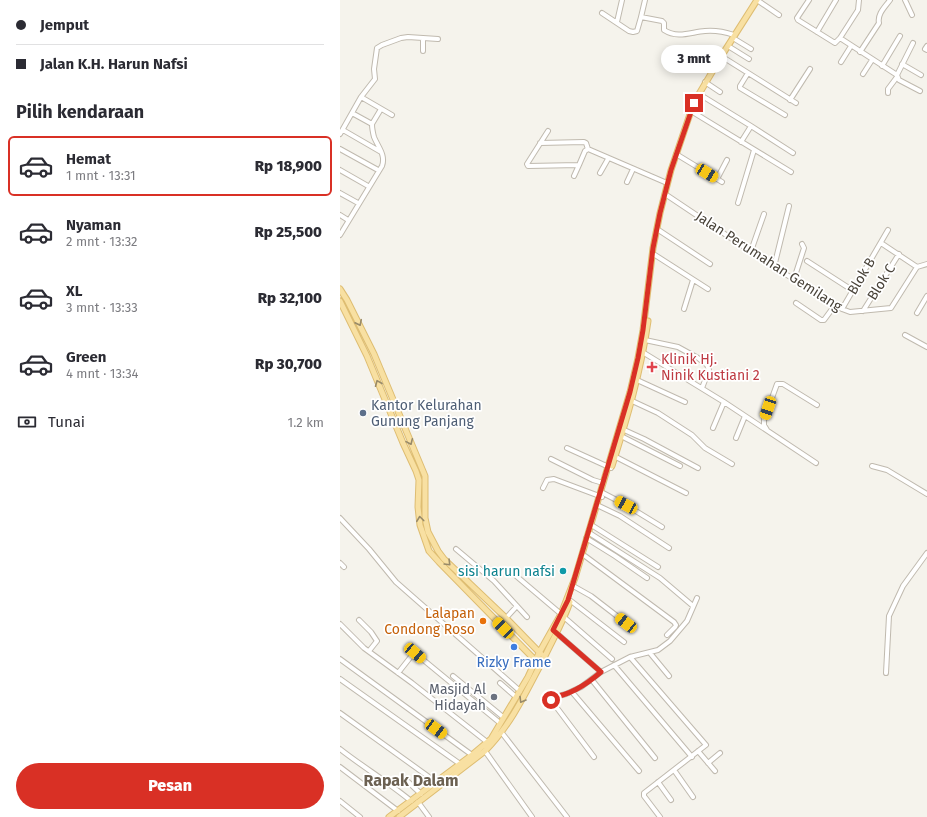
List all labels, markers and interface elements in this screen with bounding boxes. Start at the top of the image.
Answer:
text: Jemput [40,16,89,34]
callout: 3 mnt [661,45,727,73]
text: 3 mnt [677,51,711,66]
text: Jalan K.H. Harun Nafsi [40,55,188,73]
route end [685,94,703,112]
text: Pilih kendaraan [16,101,144,123]
icon: car [18,148,54,184]
text: Hemat [66,150,111,168]
text: Rp 18,900 [255,157,322,175]
car [694,162,720,184]
text: 1 mnt · 13:31 [66,168,136,183]
street label: Jalan Perumahan Gemilang [692,208,846,316]
icon: car [18,214,54,250]
text: Nyaman [66,216,121,234]
text: Rp 25,500 [255,223,322,241]
text: 2 mnt · 13:32 [66,234,138,249]
street label: Blok B [844,255,879,298]
street label: Blok C [864,261,899,303]
icon: car [18,280,54,316]
text: XL [66,282,82,300]
text: Rp 32,100 [258,289,322,307]
text: 3 mnt · 13:33 [66,300,138,315]
one-way arrow [354,319,361,326]
icon: car [18,346,54,382]
text: Green [66,348,106,366]
place label: Klinik Hj. Ninik Kustiani 2 [661,351,760,384]
text: Rp 30,700 [255,355,322,373]
marker: Klinik Hj. Ninik Kustiani 2 [646,361,658,373]
text: 4 mnt · 13:34 [66,366,139,381]
one-way arrow [375,380,383,388]
car [758,395,778,421]
place label: Kantor Kelurahan Gunung Panjang [371,397,482,430]
marker: Kantor Kelurahan Gunung Panjang [358,408,368,418]
icon: cash [16,411,38,433]
text: Tunai [48,413,85,431]
text: 1.2 km [288,415,324,430]
one-way arrow [406,439,414,446]
car [613,494,639,516]
one-way arrow [416,516,425,522]
one-way arrow [443,558,451,566]
place label: sisi harun nafsi [458,563,555,580]
marker: sisi harun nafsi [558,566,568,576]
place label: Lalapan Condong Roso [384,605,475,638]
car [613,611,639,635]
car [490,615,516,641]
marker: Lalapan Condong Roso [478,616,488,626]
car [402,641,428,665]
marker: Rizky Frame [509,642,519,652]
place label: Rizky Frame [477,654,551,671]
place label: Masjid Al Hidayah [429,681,486,714]
route start [542,691,560,709]
marker: Masjid Al Hidayah [489,692,499,702]
one-way arrow [519,696,526,703]
car [423,717,449,741]
button: Pesan [16,763,324,809]
district label: Rapak Dalam [363,771,459,790]

